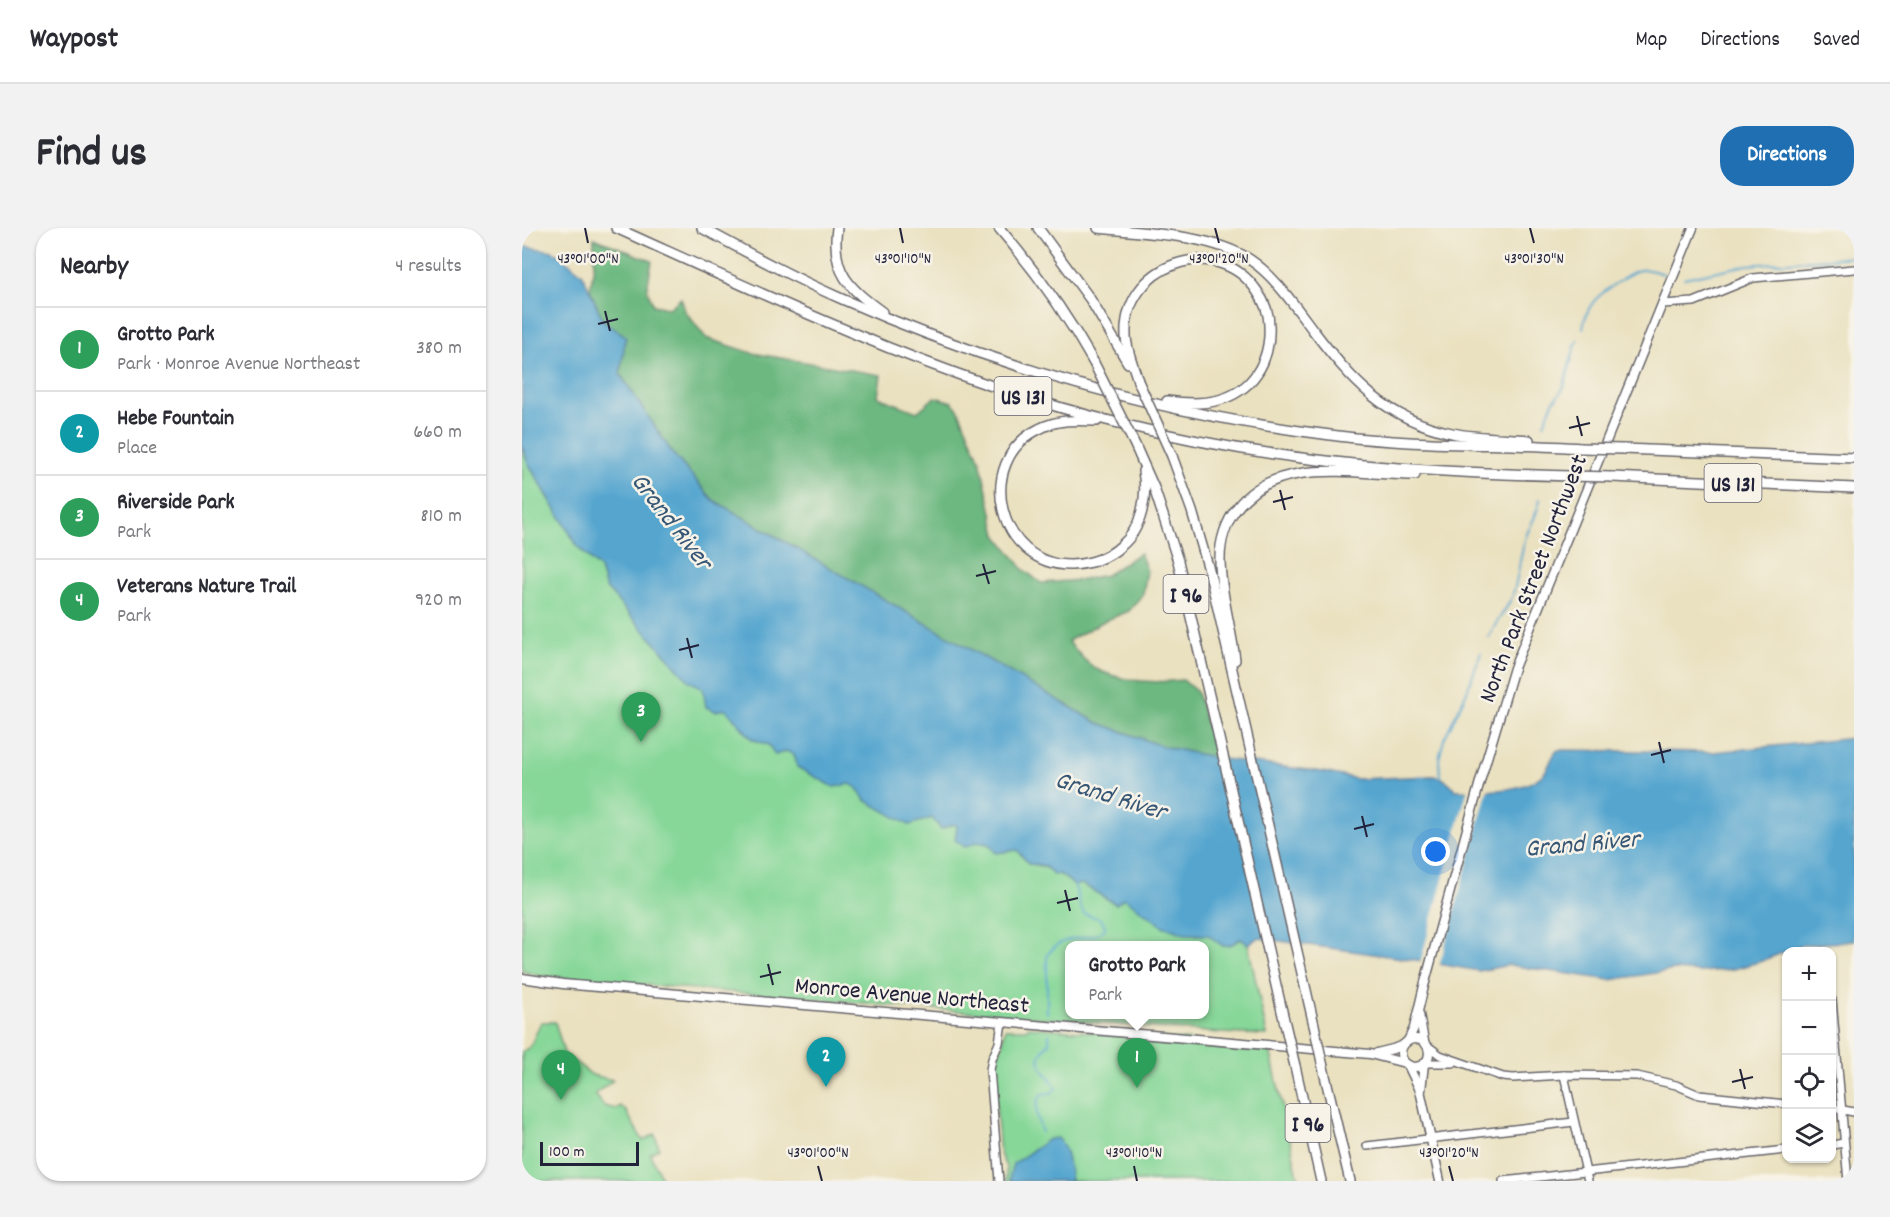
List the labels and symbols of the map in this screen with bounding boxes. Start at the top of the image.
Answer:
text: 43°01'00"N [557,249,619,271]
text: 43°01'10"N [875,249,931,271]
text: 43°01'20"N [1189,249,1249,271]
text: 43°01'30"N [1504,249,1564,271]
road number: US 131 [994,377,1052,415]
street label: North Park Street Northwest [1472,450,1598,708]
road number: US 131 [1704,464,1762,502]
water label: Grand River [620,466,722,581]
road number: I 96 [1164,575,1208,613]
pin: 3 [622,692,660,742]
water label: Grand River [1050,763,1173,833]
water label: Grand River [1524,822,1644,869]
your location [1421,837,1450,866]
street label: Monroe Avenue Northeast [793,970,1030,1024]
pin: 2 [806,1038,846,1087]
pin: 1 [1118,1038,1156,1088]
pin: 4 [542,1050,580,1100]
road number: I 96 [1286,1104,1330,1142]
scale bar [540,1139,639,1166]
text: 43°01'00"N [787,1143,849,1165]
text: 43°01'10"N [1106,1143,1162,1165]
text: 43°01'20"N [1419,1143,1479,1165]

